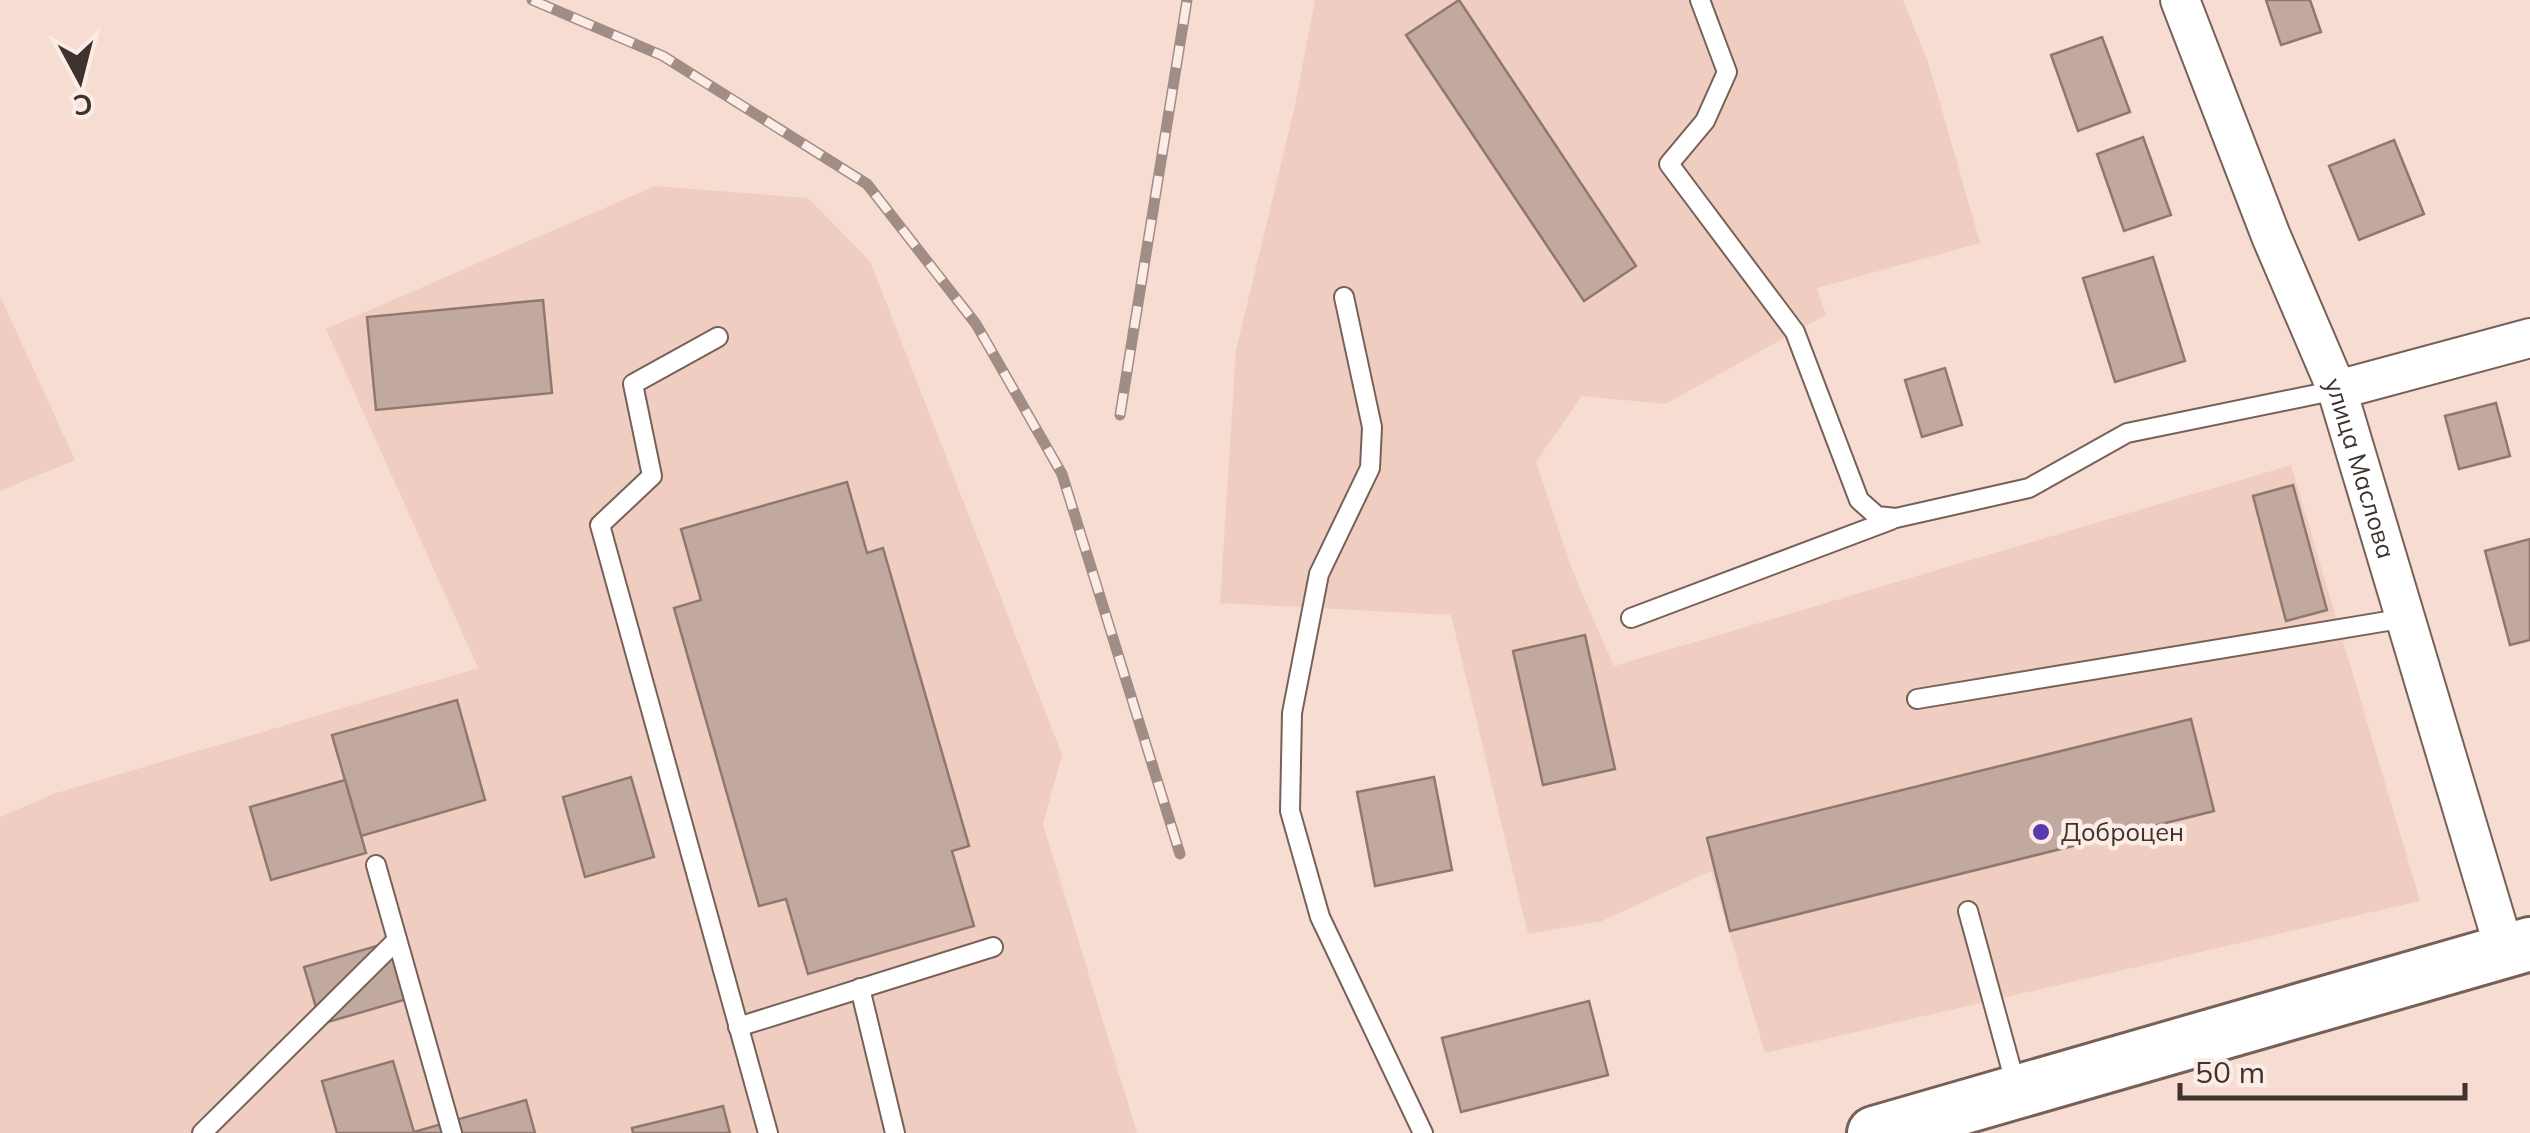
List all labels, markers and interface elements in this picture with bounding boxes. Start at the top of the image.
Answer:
north arrow [30,30,130,130]
text: С [71,87,95,124]
street label: улица Маслова [2318,373,2403,562]
place label: Доброцен [2061,816,2184,847]
marker: Доброцен [2030,821,2052,843]
scale bar [2180,1038,2465,1100]
text: 50 m [2195,1053,2265,1091]

